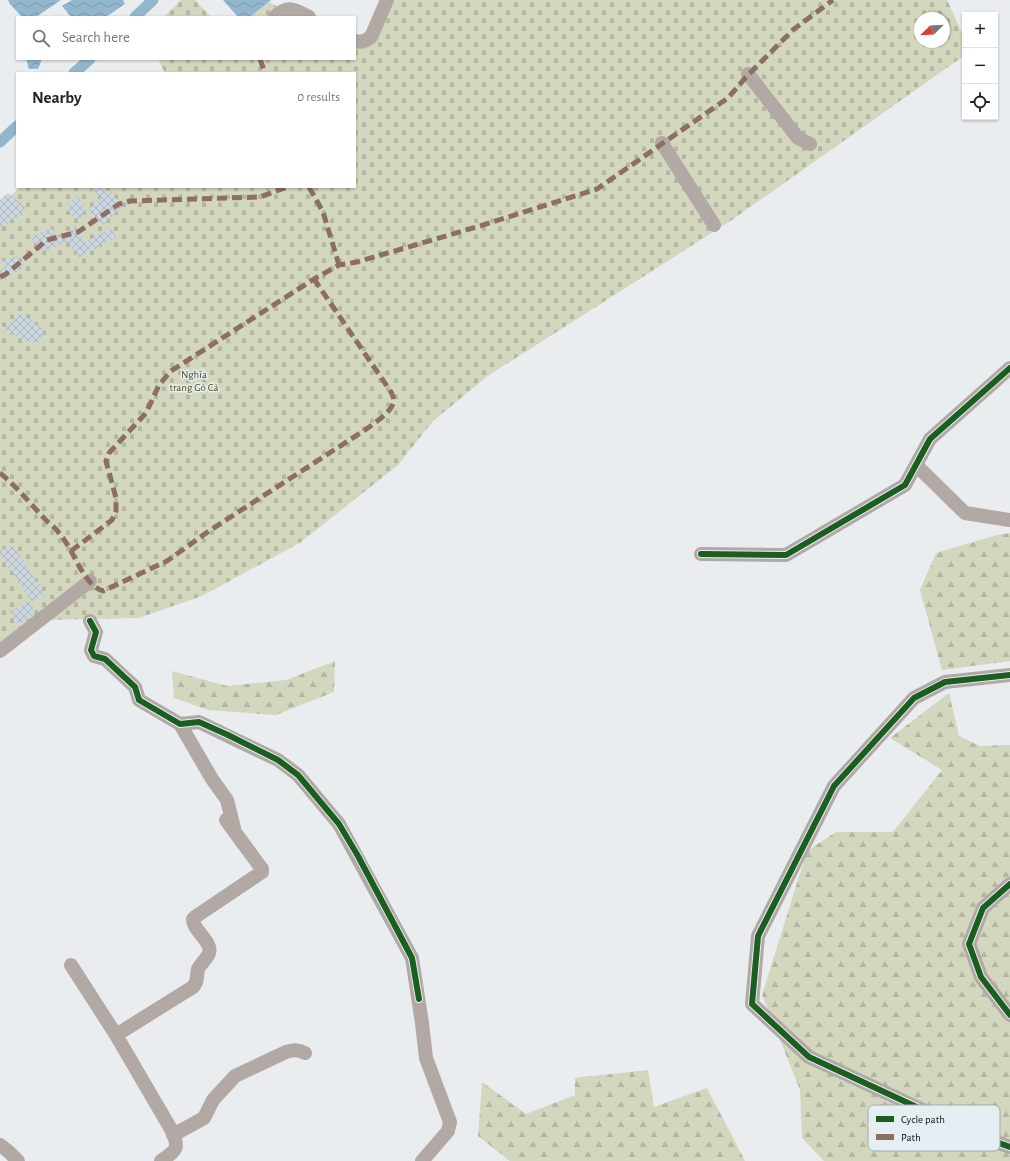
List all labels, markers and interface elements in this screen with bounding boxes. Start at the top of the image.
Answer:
north arrow [914,12,950,48]
map controls [962,12,998,120]
button: + [962,12,998,48]
search box [16,16,356,60]
icon: search [30,27,52,49]
text: Search here [62,30,130,45]
button: − [962,48,998,84]
button: locate [962,84,998,120]
text: Nearby [32,89,82,106]
text: 0 results [297,91,340,104]
park label: Nghĩa trang Gò Cà [169,369,219,393]
legend [868,1105,1000,1151]
text: Cycle path [901,1114,945,1125]
text: Path [901,1132,921,1143]

